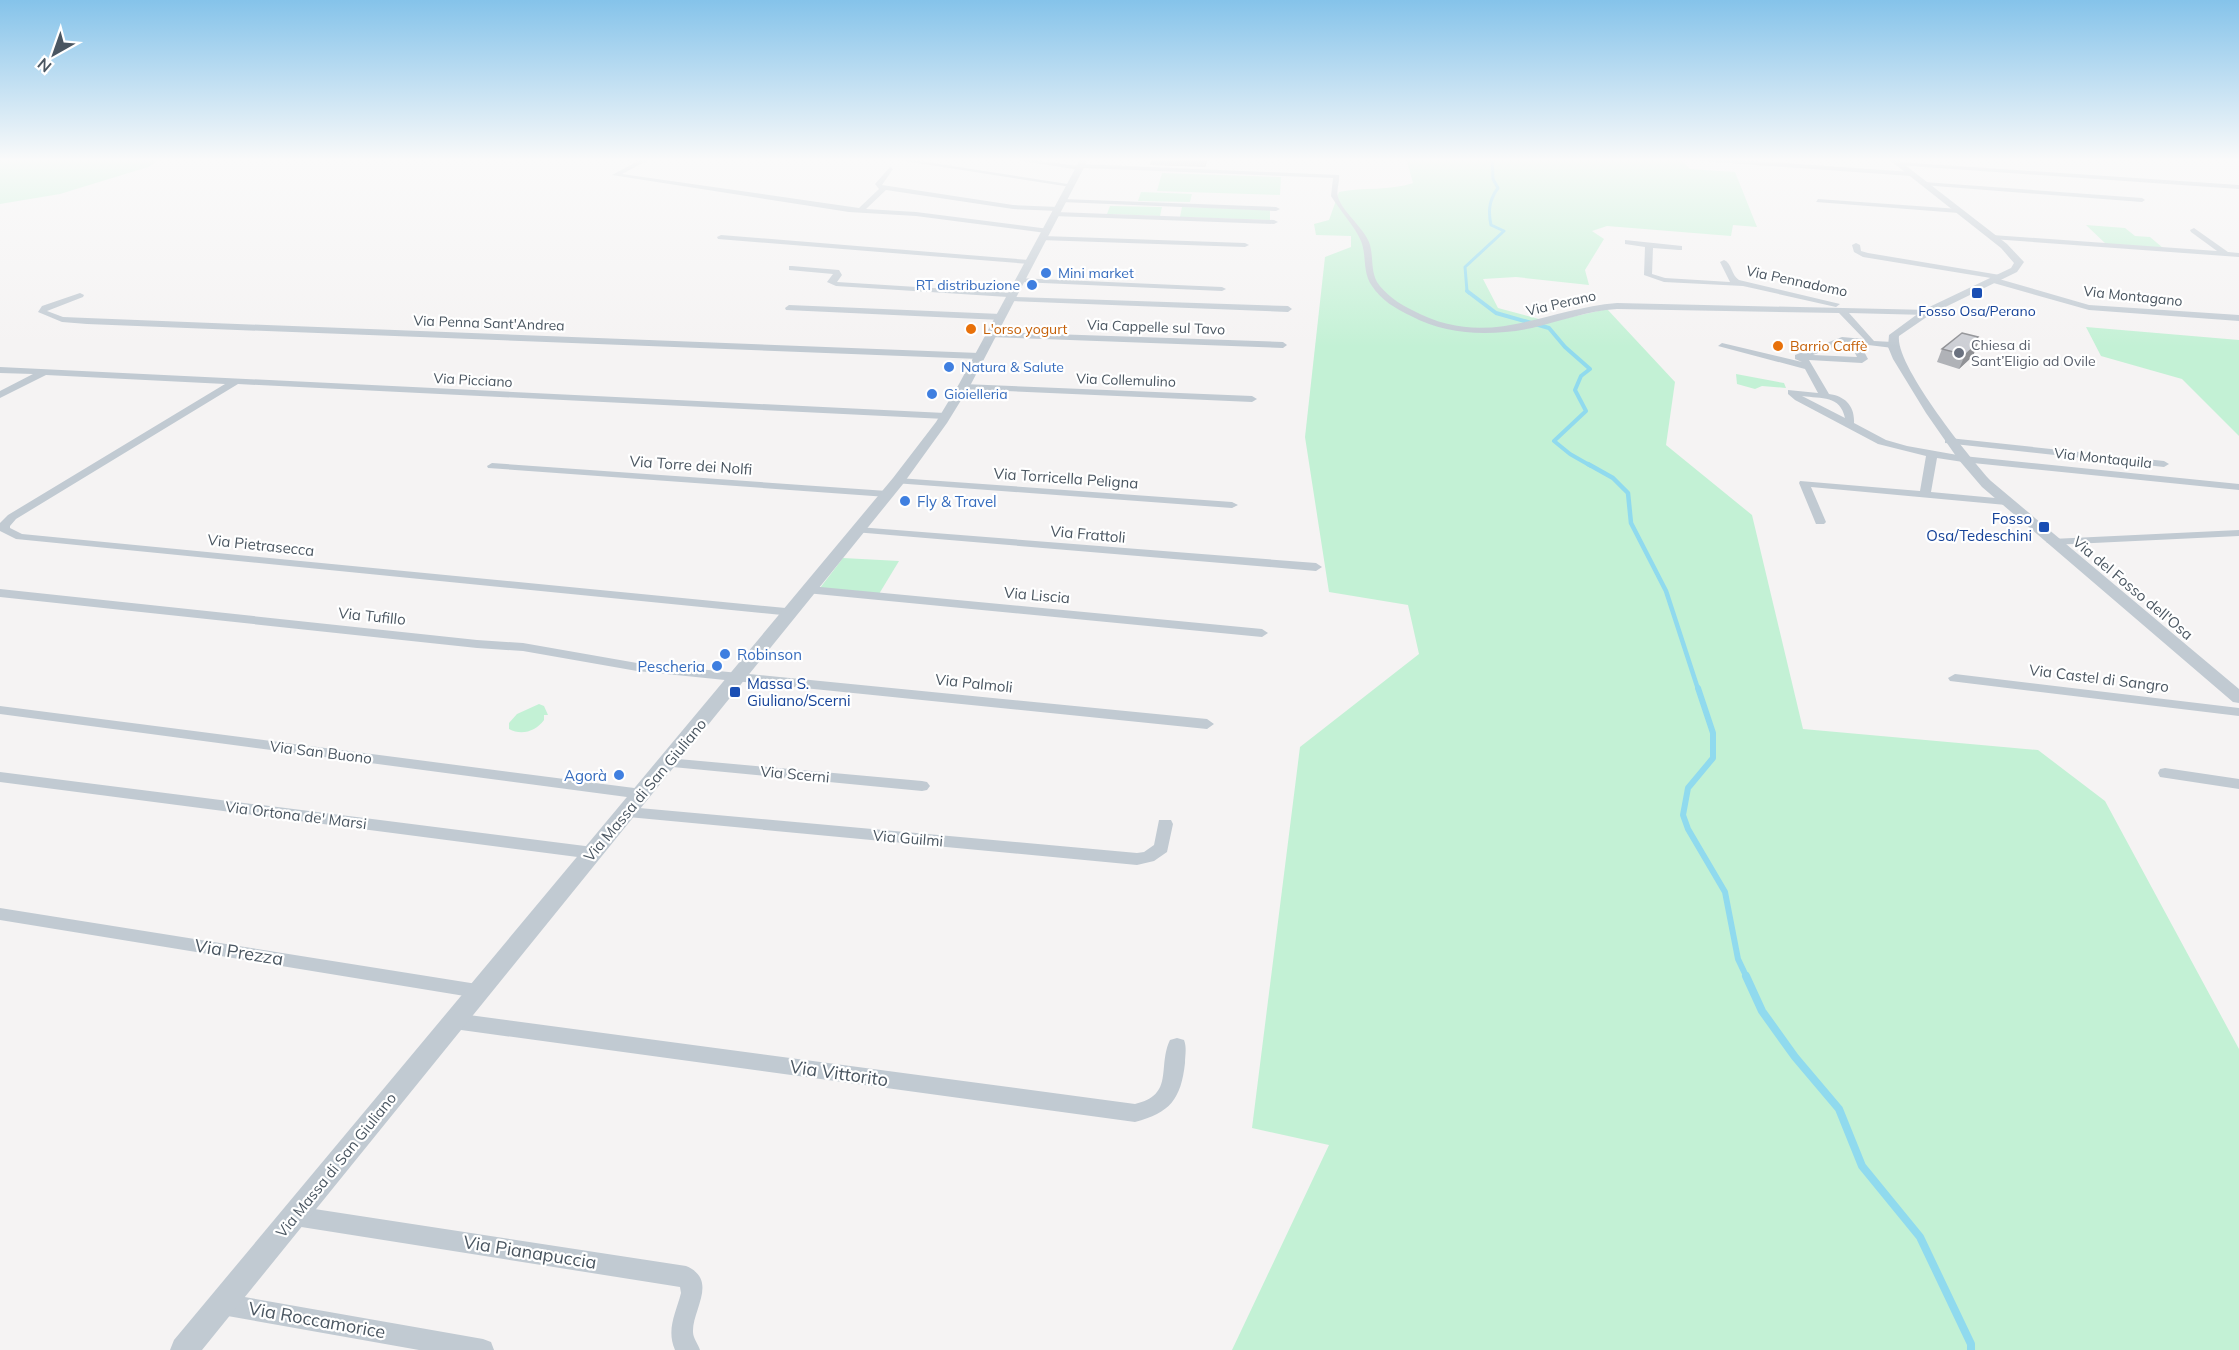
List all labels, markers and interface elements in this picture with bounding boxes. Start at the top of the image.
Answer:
north arrow [24,24,84,84]
text: N [33,54,55,77]
street label: Via Pennadomo [1745,261,1849,301]
place label: Mini market [1058,264,1134,282]
marker: Mini market [1039,266,1053,280]
place label: RT distribuzione [916,276,1020,294]
marker: RT distribuzione [1025,278,1039,292]
street label: Via Montagano [2082,282,2184,310]
street label: Via Perano [1524,286,1598,320]
marker: Fosso Osa/Perano [1970,286,1984,300]
place label: Fosso Osa/Perano [1918,302,2036,320]
street label: Via Penna Sant'Andrea [413,311,565,335]
street label: Via Cappelle sul Tavo [1087,316,1225,338]
place label: L'orso yogurt [983,320,1068,338]
marker: L'orso yogurt [964,322,978,336]
place label: Chiesa di Sant’Eligio ad Ovile [1971,336,2096,370]
place label: Barrio Caffè [1790,337,1867,355]
marker: Barrio Caffè [1771,339,1785,353]
marker: Chiesa di Sant’Eligio ad Ovile [1952,346,1966,360]
place label: Natura & Salute [961,358,1064,376]
marker: Natura & Salute [942,360,956,374]
street label: Via Picciano [433,369,513,391]
street label: Via Collemulino [1076,369,1176,391]
place label: Gioielleria [944,385,1008,403]
marker: Gioielleria [925,387,939,401]
street label: Via Montaquila [2053,444,2153,472]
street label: Via Torre dei Nolfi [629,451,753,479]
street label: Via Torricella Peligna [993,463,1139,493]
place label: Fly & Travel [917,492,997,511]
marker: Fly & Travel [898,494,912,508]
place label: Fosso Osa/Tedeschini [1926,509,2032,545]
marker: Fosso Osa/Tedeschini [2037,520,2051,534]
street label: Via Frattoli [1050,521,1126,547]
street label: Via Pietrasecca [207,530,315,560]
street label: Via del Fosso dell'Osa [2069,532,2197,644]
street label: Via Liscia [1003,583,1071,607]
street label: Via Tufillo [337,603,407,629]
place label: Robinson [737,645,802,664]
marker: Robinson [718,647,732,661]
place label: Pescheria [638,657,705,676]
marker: Pescheria [710,659,724,673]
street label: Via Castel di Sangro [2028,660,2170,696]
street label: Via Palmoli [934,669,1014,697]
place label: Massa S. Giuliano/Scerni [747,674,851,710]
marker: Massa S. Giuliano/Scerni [728,685,742,699]
street label: Via Massa di San Giuliano [580,715,710,865]
street label: Via San Buono [269,736,373,768]
street label: Via Scerni [760,762,830,786]
place label: Agorà [564,766,607,785]
marker: Agorà [612,768,626,782]
street label: Via Ortona de' Marsi [224,797,368,833]
street label: Via Guilmi [872,825,944,851]
street label: Via Prezza [193,934,285,970]
street label: Via Vittorito [788,1055,890,1091]
street label: Via Massa di San Giuliano [272,1089,400,1241]
street label: Via Pianapuccia [462,1230,598,1274]
street label: Via Roccamorice [247,1297,387,1343]

